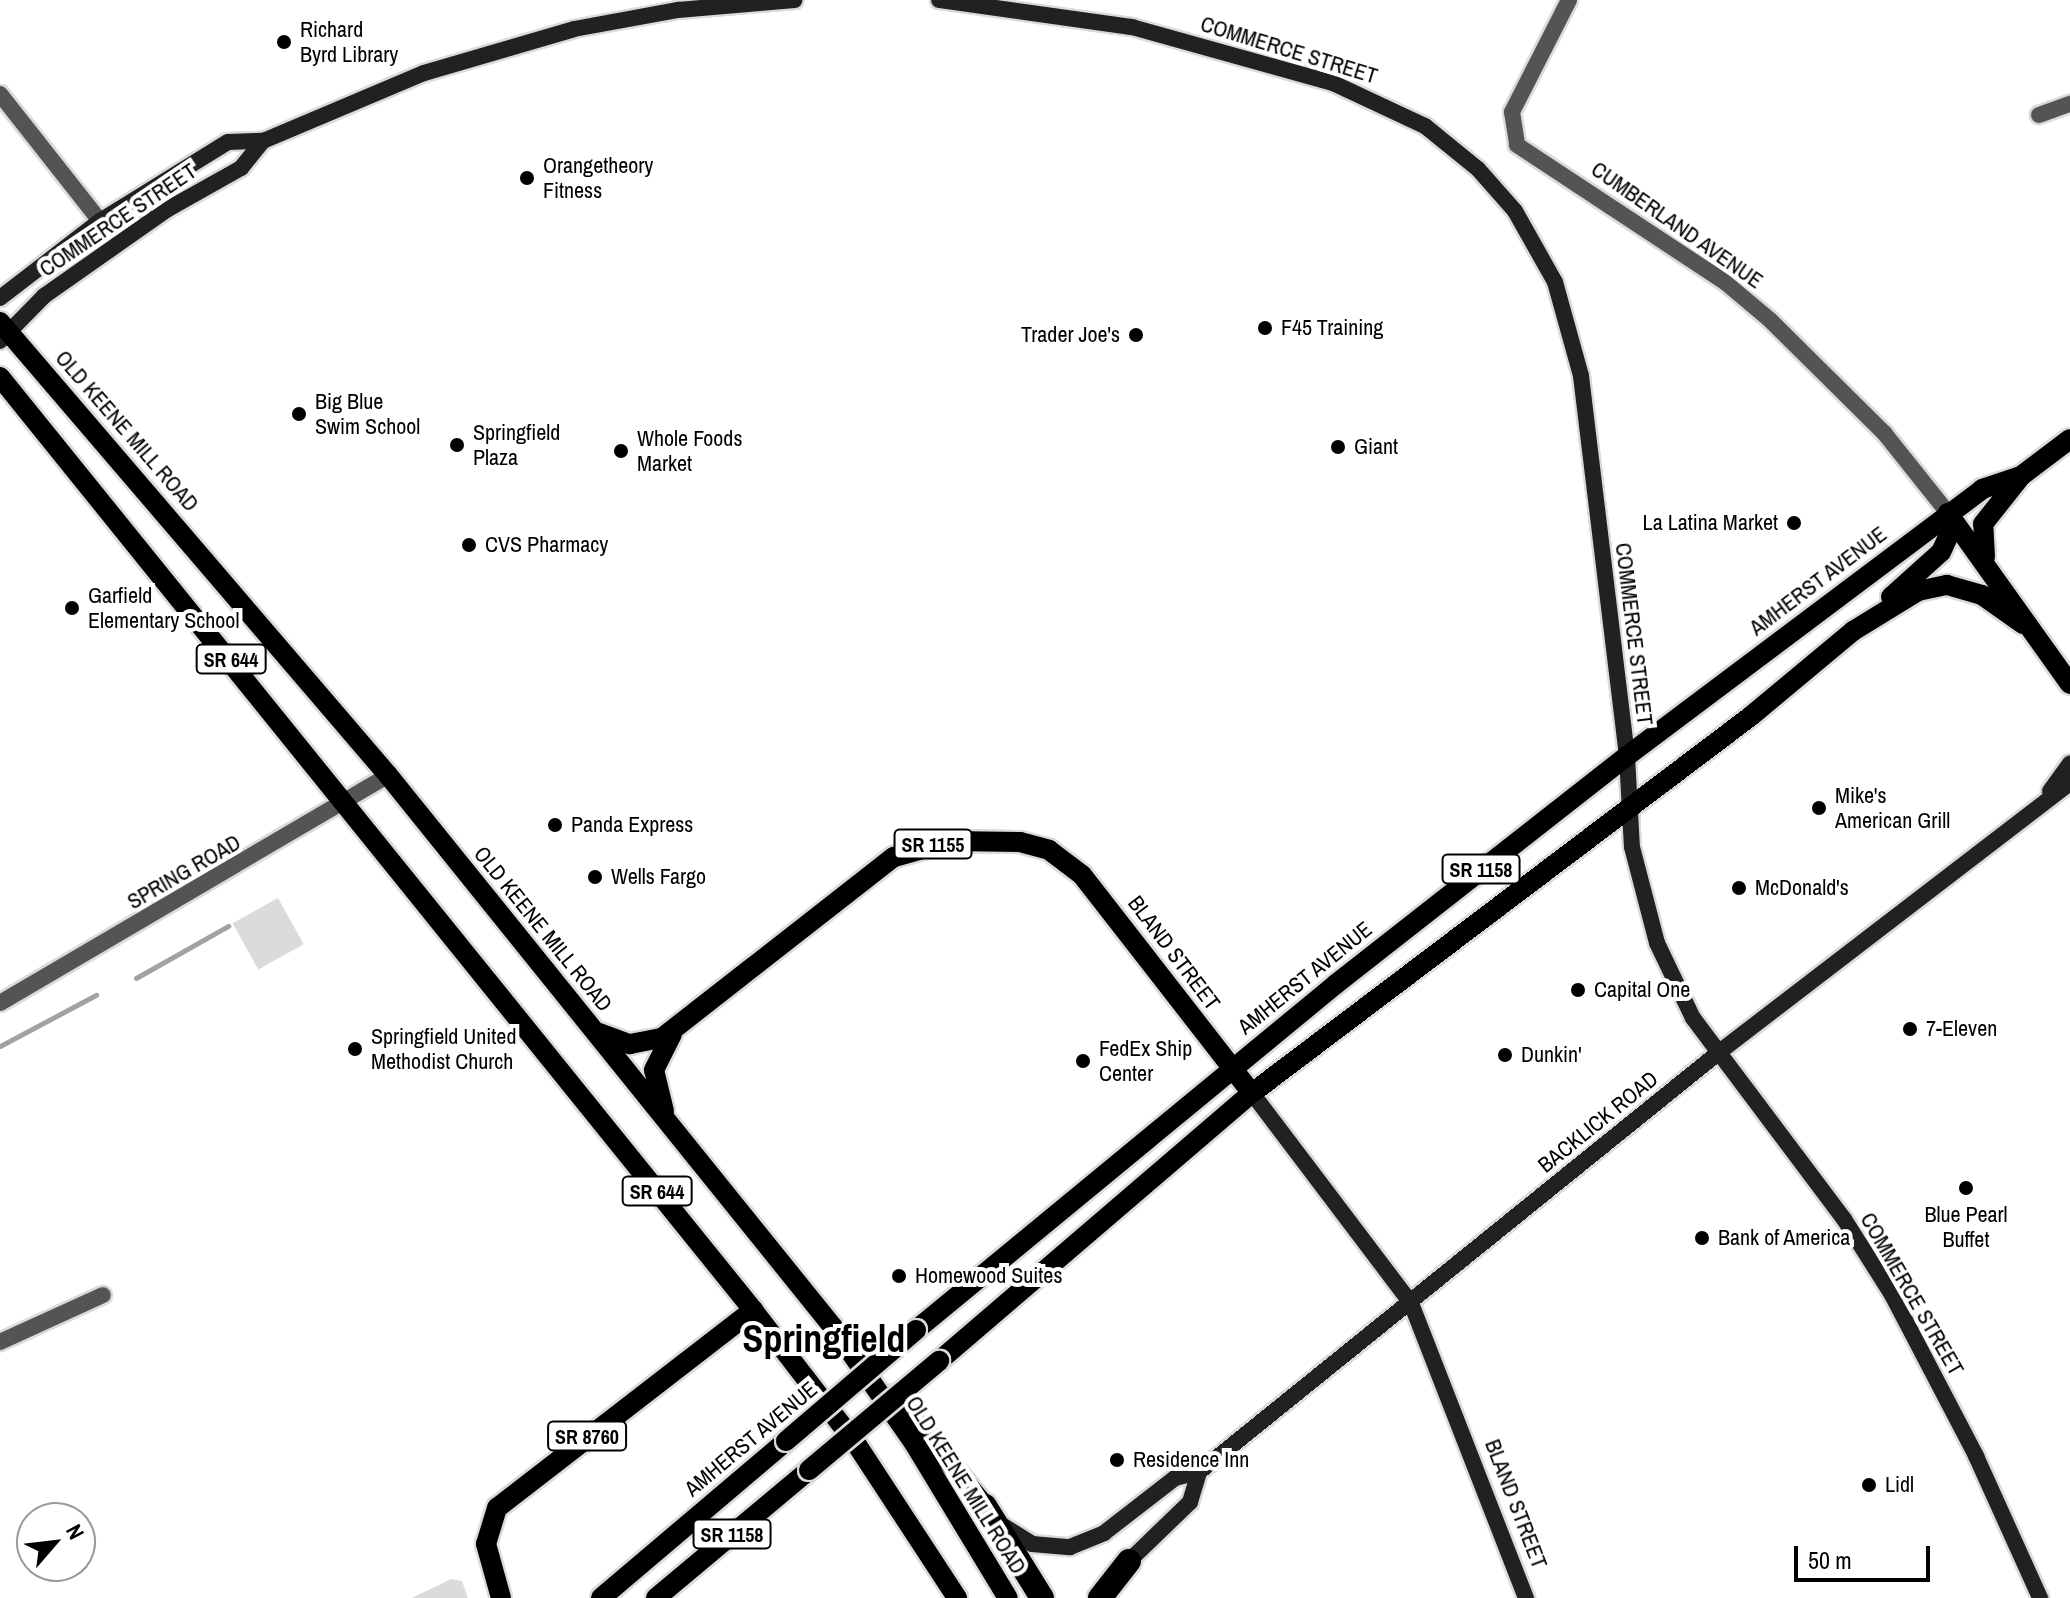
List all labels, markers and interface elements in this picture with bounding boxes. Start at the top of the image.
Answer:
street label: COMMERCE STREET [1197,11,1381,89]
place label: Richard Byrd Library [300,16,398,68]
marker: Richard Byrd Library [275,33,293,51]
place label: Orangetheory Fitness [543,152,653,204]
street label: CUMBERLAND AVENUE [1586,156,1768,294]
street label: COMMERCE STREET [35,158,201,282]
marker: Orangetheory Fitness [518,169,536,187]
place label: F45 Training [1281,315,1384,341]
marker: F45 Training [1256,319,1274,337]
place label: Trader Joe's [1021,322,1120,348]
marker: Trader Joe's [1127,326,1145,344]
street label: OLD KEENE MILL ROAD [50,345,204,517]
place label: Big Blue Swim School [315,388,420,440]
marker: Big Blue Swim School [290,405,308,423]
place label: Springfield Plaza [473,419,560,470]
place label: Whole Foods Market [637,425,742,476]
place label: Giant [1354,434,1398,460]
marker: Springfield Plaza [448,436,466,454]
marker: Giant [1329,438,1347,456]
marker: Whole Foods Market [612,442,630,460]
place label: La Latina Market [1643,510,1778,536]
marker: La Latina Market [1785,514,1803,532]
street label: AMHERST AVENUE [1744,520,1892,642]
place label: CVS Pharmacy [485,532,608,558]
marker: CVS Pharmacy [460,536,478,554]
street label: COMMERCE STREET [1610,541,1658,727]
place label: Garfield Elementary School [88,582,239,634]
marker: Garfield Elementary School [63,599,81,617]
road number: SR 644 [195,643,267,675]
place label: Mike's American Grill [1835,782,1950,834]
marker: Mike's American Grill [1810,799,1828,817]
place label: Panda Express [571,812,693,838]
marker: Panda Express [546,816,564,834]
road number: SR 1155 [893,828,973,860]
street label: SPRING ROAD [123,829,245,915]
street label: OLD KEENE MILL ROAD [468,841,618,1017]
road number: SR 1158 [1441,853,1521,885]
place label: Wells Fargo [611,864,706,890]
marker: Wells Fargo [586,868,604,886]
place label: McDonald's [1755,875,1849,901]
marker: McDonald's [1730,879,1748,897]
street label: BLAND STREET [1122,891,1226,1015]
street label: AMHERST AVENUE [1232,915,1378,1041]
place label: Capital One [1594,977,1690,1003]
marker: Capital One [1569,981,1587,999]
place label: 7-Eleven [1926,1016,1997,1042]
marker: 7-Eleven [1901,1020,1919,1038]
place label: Springfield United Methodist Church [371,1023,516,1074]
place label: FedEx Ship Center [1099,1035,1192,1086]
marker: Springfield United Methodist Church [346,1040,364,1058]
place label: Dunkin' [1521,1042,1582,1068]
marker: Dunkin' [1496,1046,1514,1064]
marker: FedEx Ship Center [1074,1052,1092,1070]
street label: BACKLICK ROAD [1533,1066,1663,1178]
road number: SR 644 [621,1175,693,1207]
marker: Blue Pearl Buffet [1957,1179,1975,1197]
place label: Blue Pearl Buffet [1924,1201,2008,1252]
street label: COMMERCE STREET [1855,1208,1969,1380]
place label: Bank of America [1718,1225,1851,1251]
marker: Bank of America [1693,1229,1711,1247]
place label: Homewood Suites [915,1263,1062,1289]
marker: Homewood Suites [890,1267,908,1285]
district label: Springfield [743,1316,905,1362]
street label: AMHERST AVENUE [679,1376,823,1502]
street label: OLD KEENE MILL ROAD [900,1391,1032,1579]
road number: SR 8760 [547,1420,627,1452]
street label: BLAND STREET [1479,1436,1553,1572]
place label: Residence Inn [1133,1447,1249,1473]
marker: Residence Inn [1108,1451,1126,1469]
place label: Lidl [1885,1472,1914,1498]
marker: Lidl [1860,1476,1878,1494]
north arrow [16,1502,96,1582]
road number: SR 1158 [692,1518,772,1550]
text: N [59,1519,92,1544]
scale bar [1798,1530,1934,1580]
text: 50 m [1808,1544,1852,1576]

